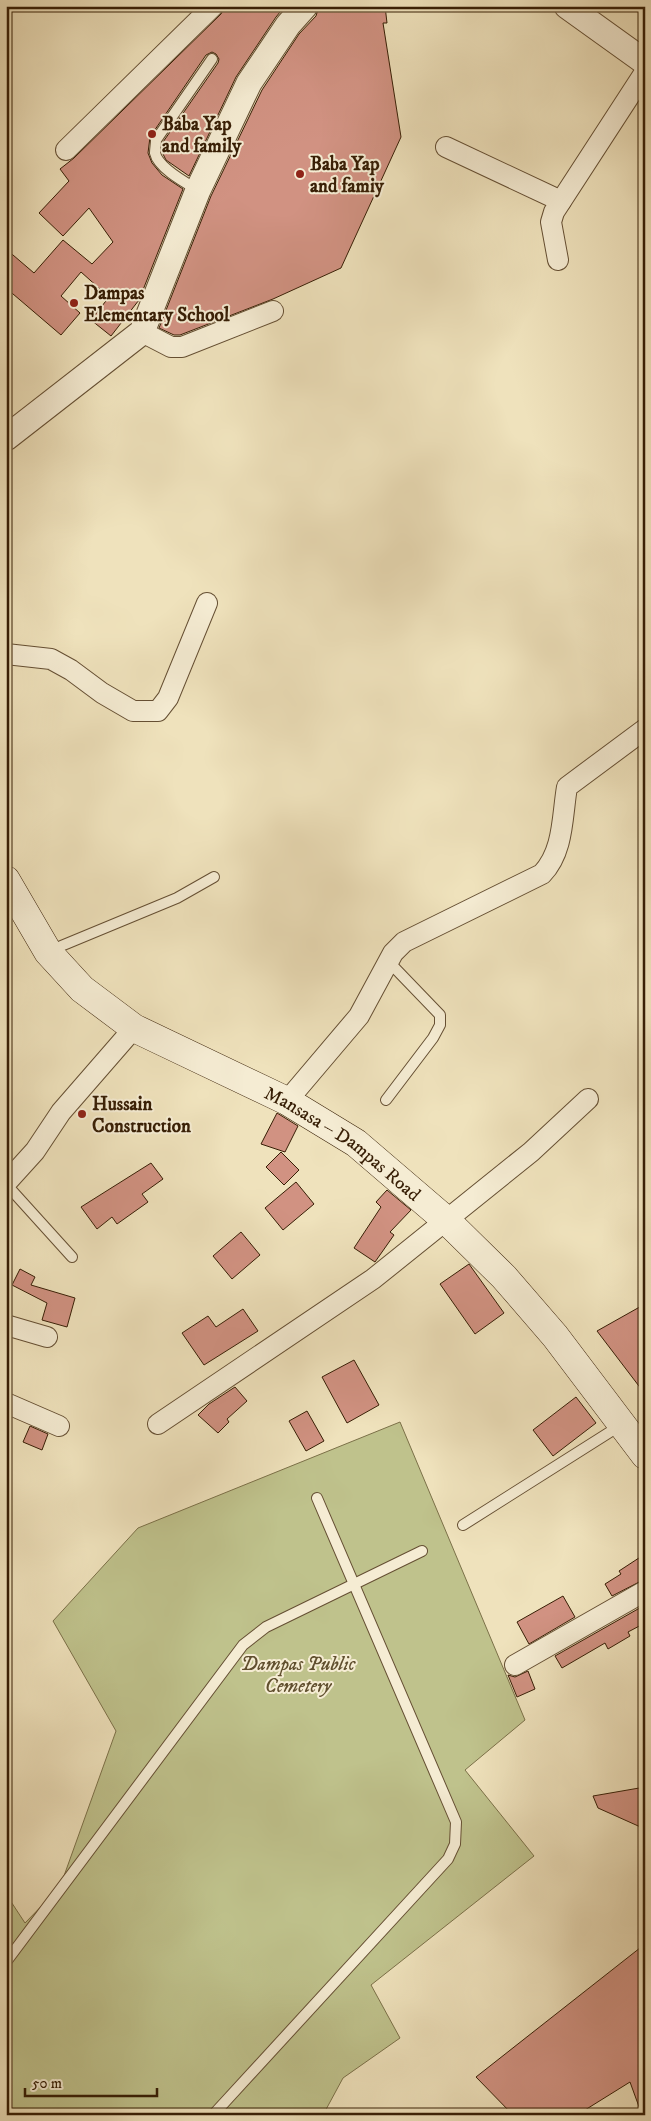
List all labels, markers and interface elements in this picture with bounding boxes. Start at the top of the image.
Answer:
place label: Baba Yap and family [162,113,242,158]
marker: Baba Yap and family [146,128,158,140]
place label: Baba Yap and famiy [310,153,385,198]
marker: Baba Yap and famiy [294,168,306,180]
place label: Dampas Elementary School [84,282,230,327]
marker: Dampas Elementary School [68,297,80,309]
street label: Mansasa – Dampas Road [260,1082,425,1207]
place label: Hussain Construction [92,1093,192,1138]
marker: Hussain Construction [76,1108,88,1120]
park label: Dampas Public Cemetery [241,1653,356,1698]
scale bar [25,2066,158,2098]
text: 50 m [32,2074,62,2093]

